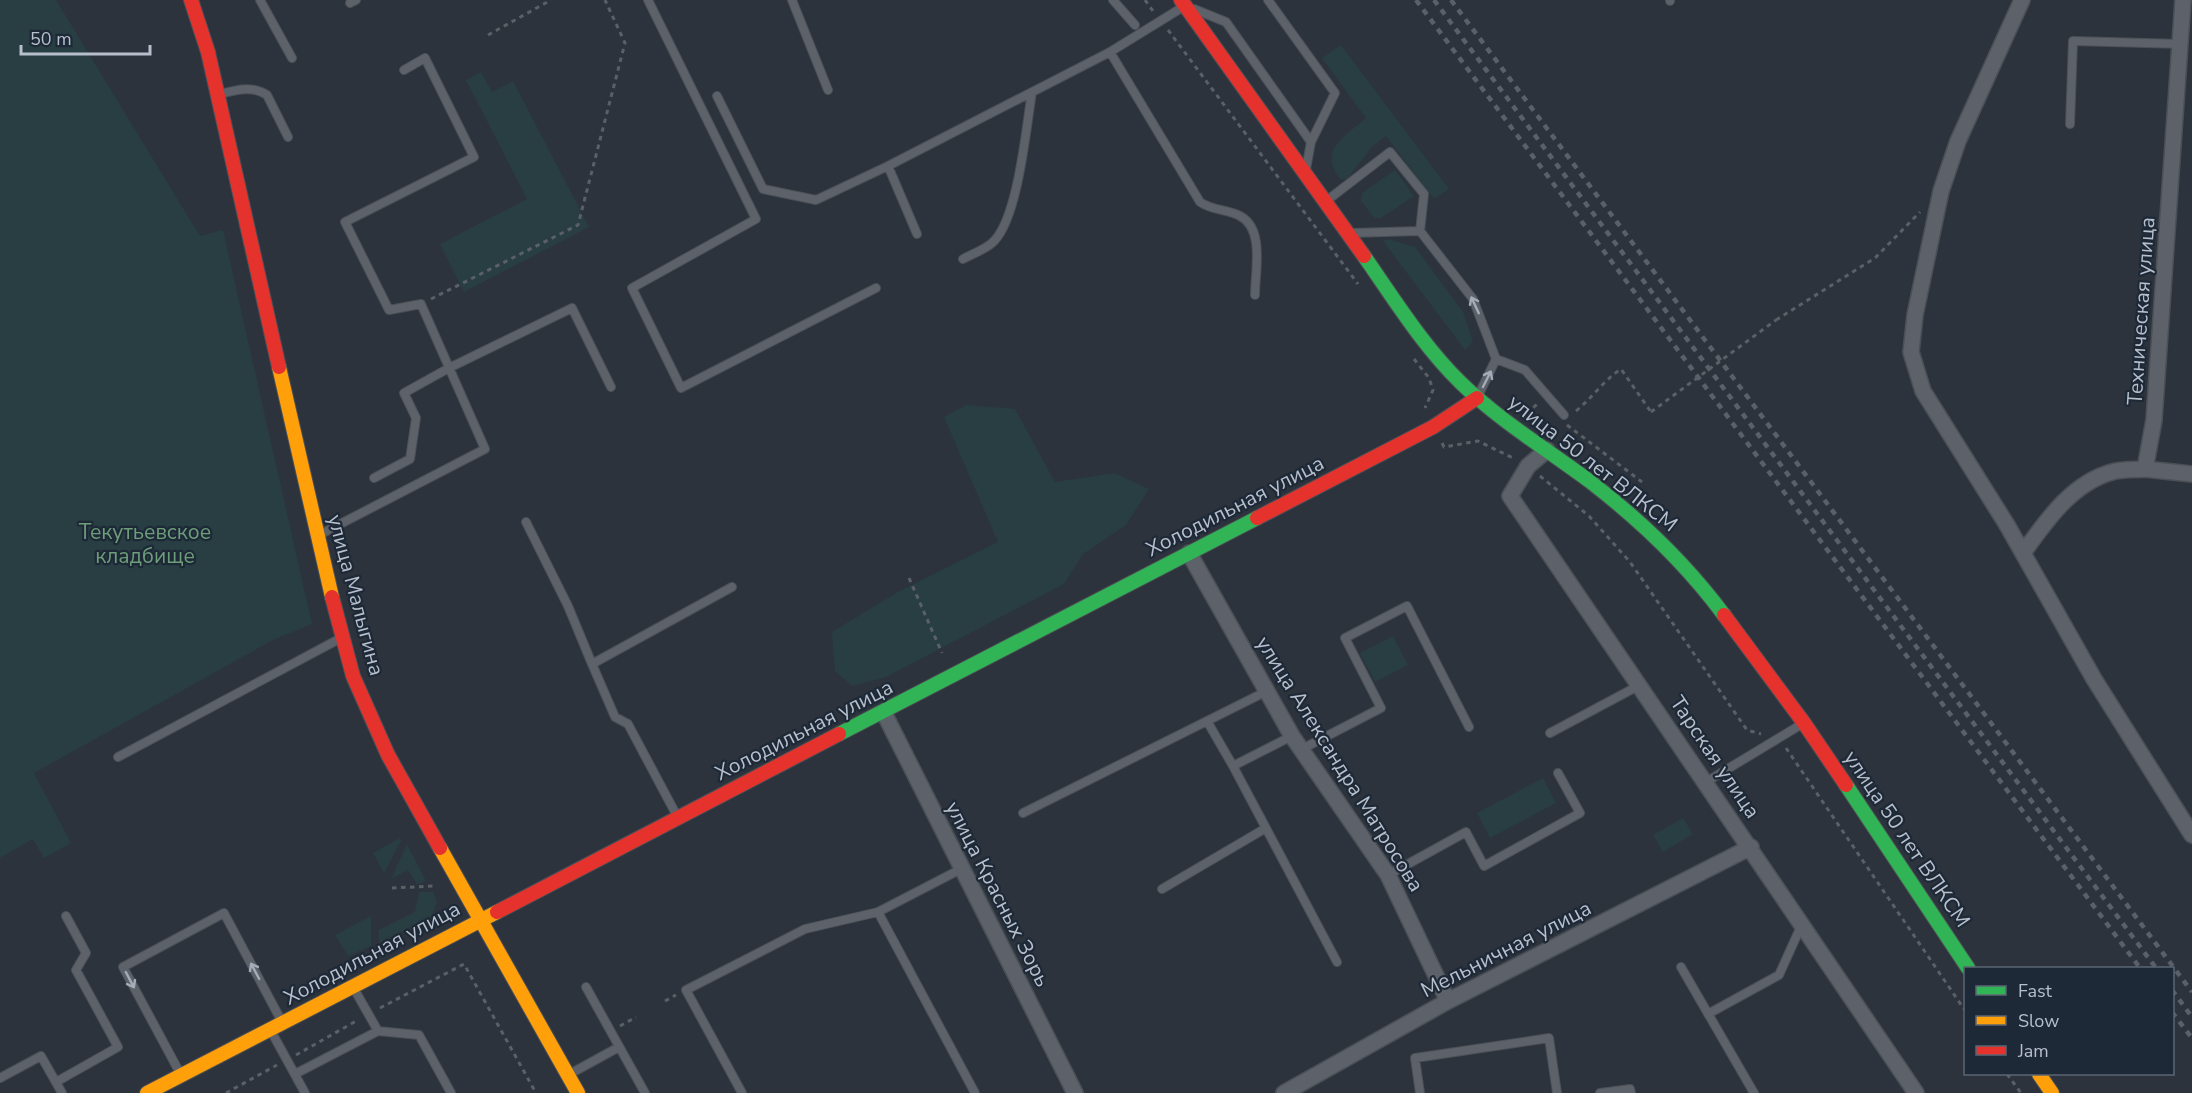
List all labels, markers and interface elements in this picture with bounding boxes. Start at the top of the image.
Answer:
scale bar [21,18,150,56]
text: 50 m [30,27,72,51]
street label: Техническая улица [2120,216,2162,406]
one-way arrow [1468,297,1480,315]
one-way arrow [1481,370,1493,388]
street label: улица 50 лет ВЛКСМ [1503,388,1683,538]
street label: Холодильная улица [1141,449,1329,563]
street label: улица Малыгина [321,511,391,679]
park label: Текутьевское кладбище [79,518,211,570]
street label: улица Александра Матросова [1250,631,1430,897]
street label: Холодильная улица [710,673,898,787]
street label: Тарская улица [1664,690,1766,824]
street label: улица 50 лет ВЛКСМ [1837,745,1977,933]
street label: улица Красных Зорь [939,797,1057,991]
street label: Мельничная улица [1416,894,1596,1004]
street label: Холодильная улица [279,895,465,1011]
one-way arrow [249,963,260,981]
legend [1964,967,2174,1075]
one-way arrow [124,971,136,988]
text: Fast [2018,979,2053,1003]
text: Slow [2018,1009,2059,1033]
text: Jam [2017,1039,2049,1063]

